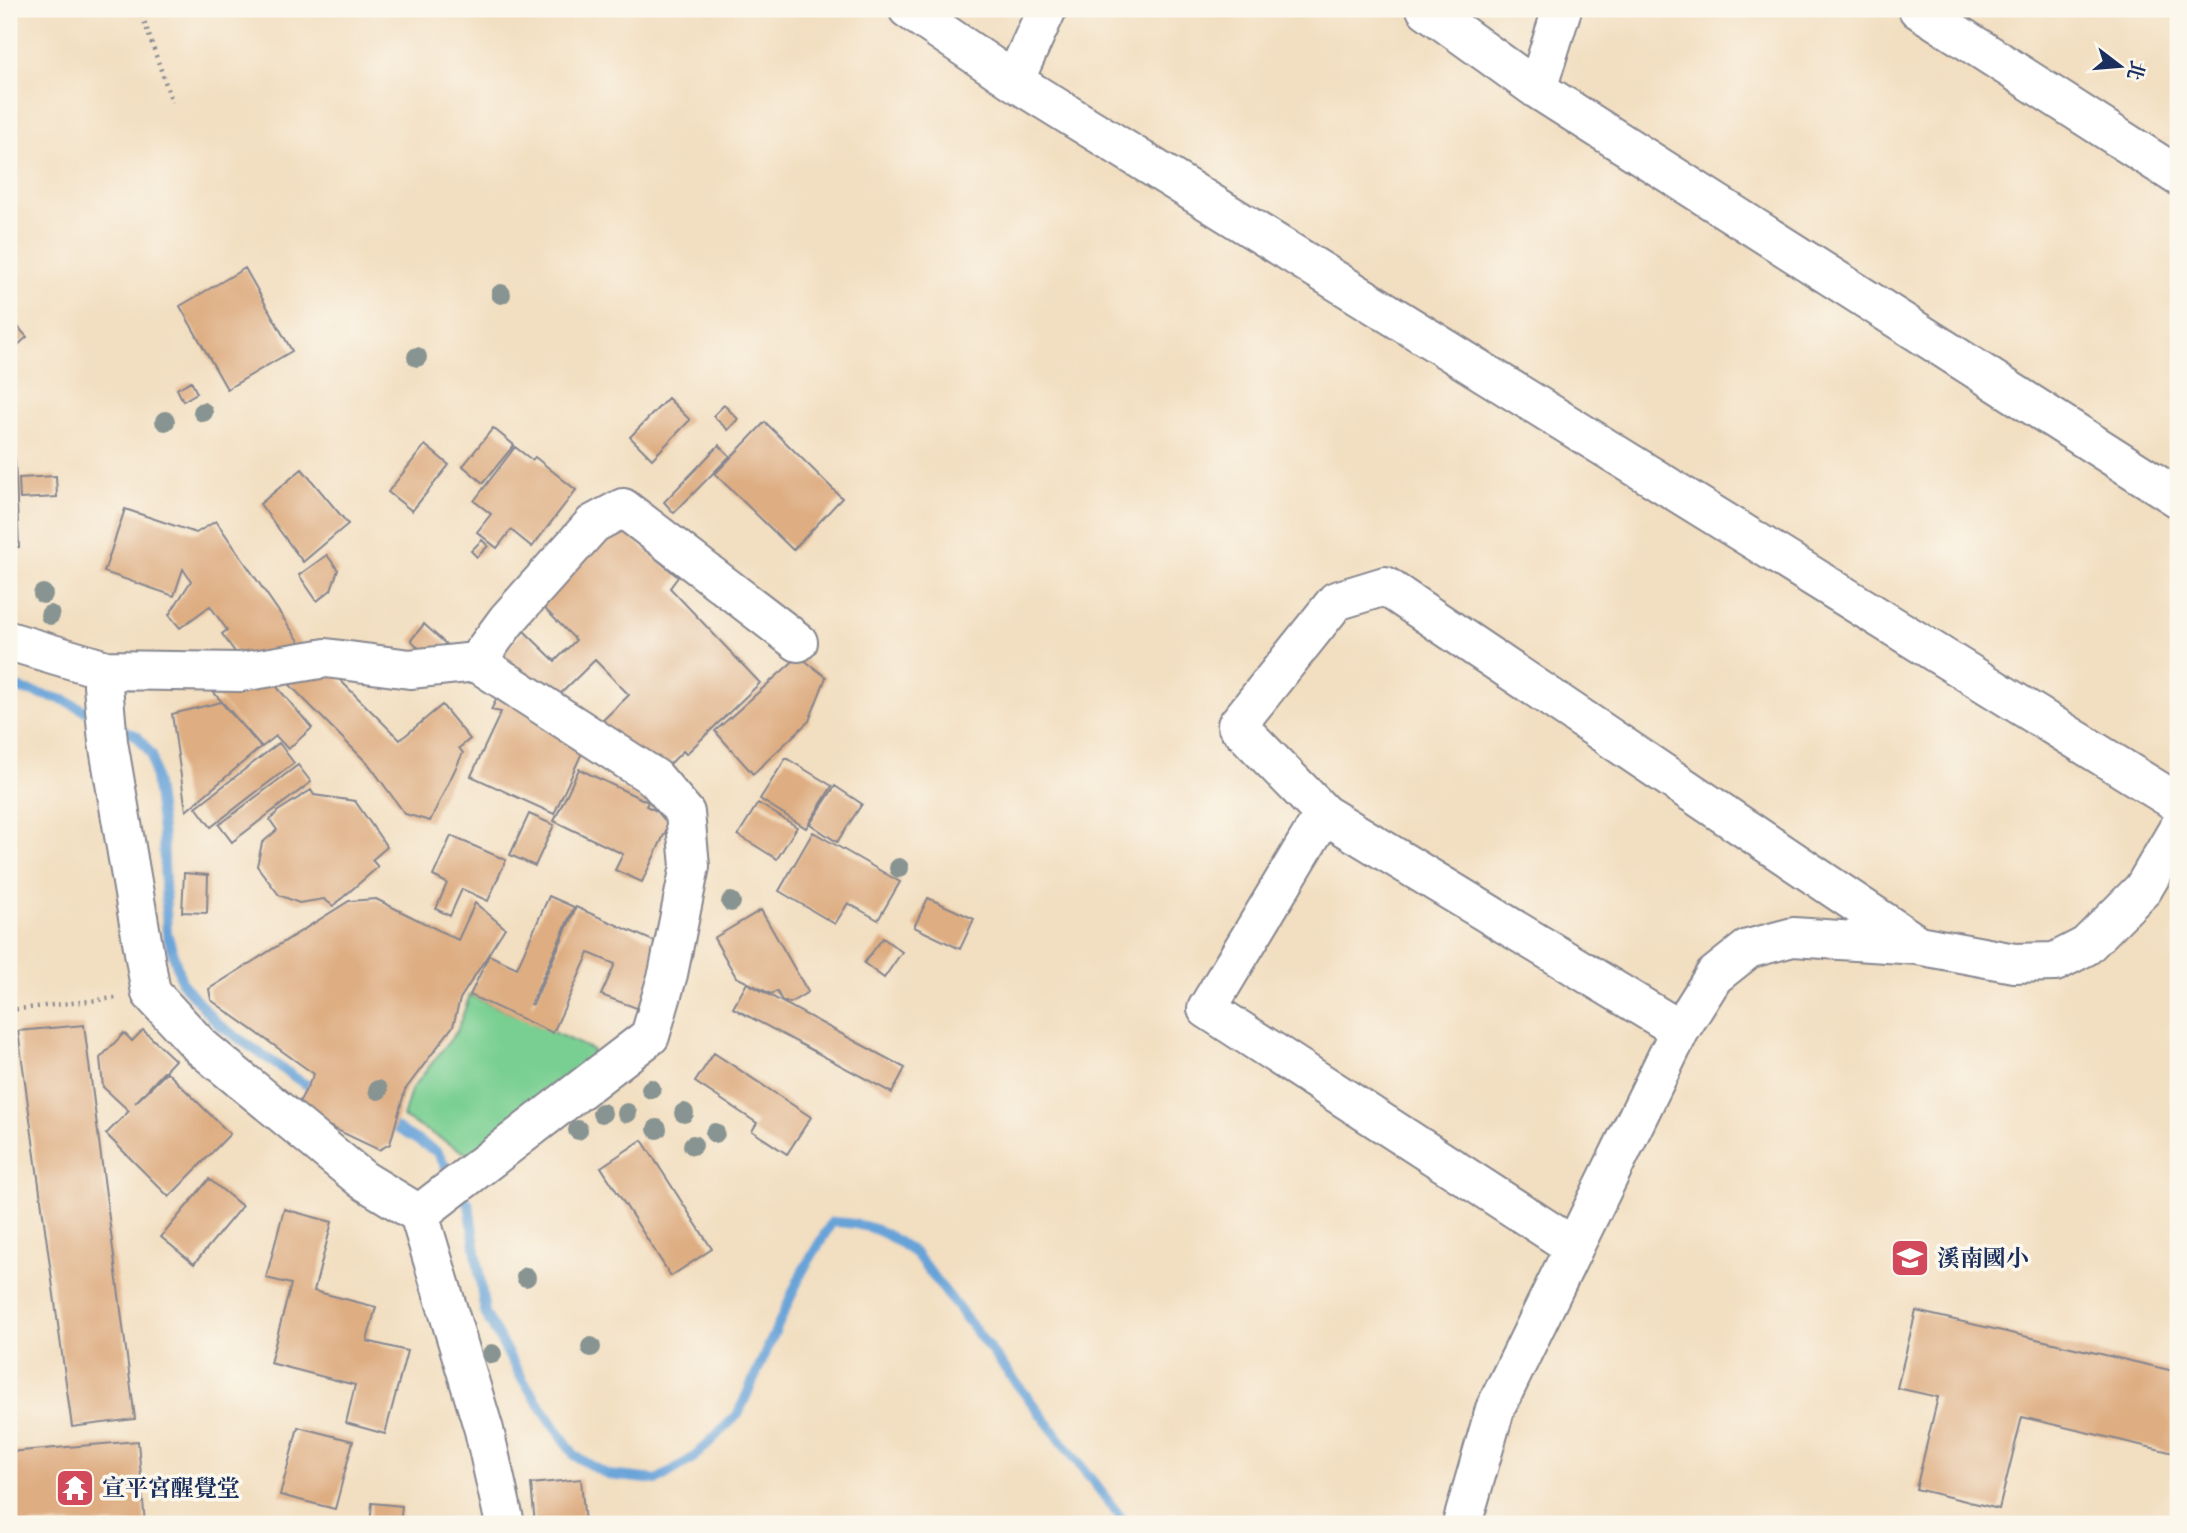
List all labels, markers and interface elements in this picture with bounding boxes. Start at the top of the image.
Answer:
north arrow [2086,32,2156,102]
text: 北 [2122,58,2149,83]
school or university icon: 溪南國小 [1889,1237,1931,1279]
place label: 溪南國小 [1937,1245,2029,1272]
temple icon: 宣平宮醒覺堂 [54,1467,96,1509]
place label: 宣平宮醒覺堂 [102,1475,240,1502]

